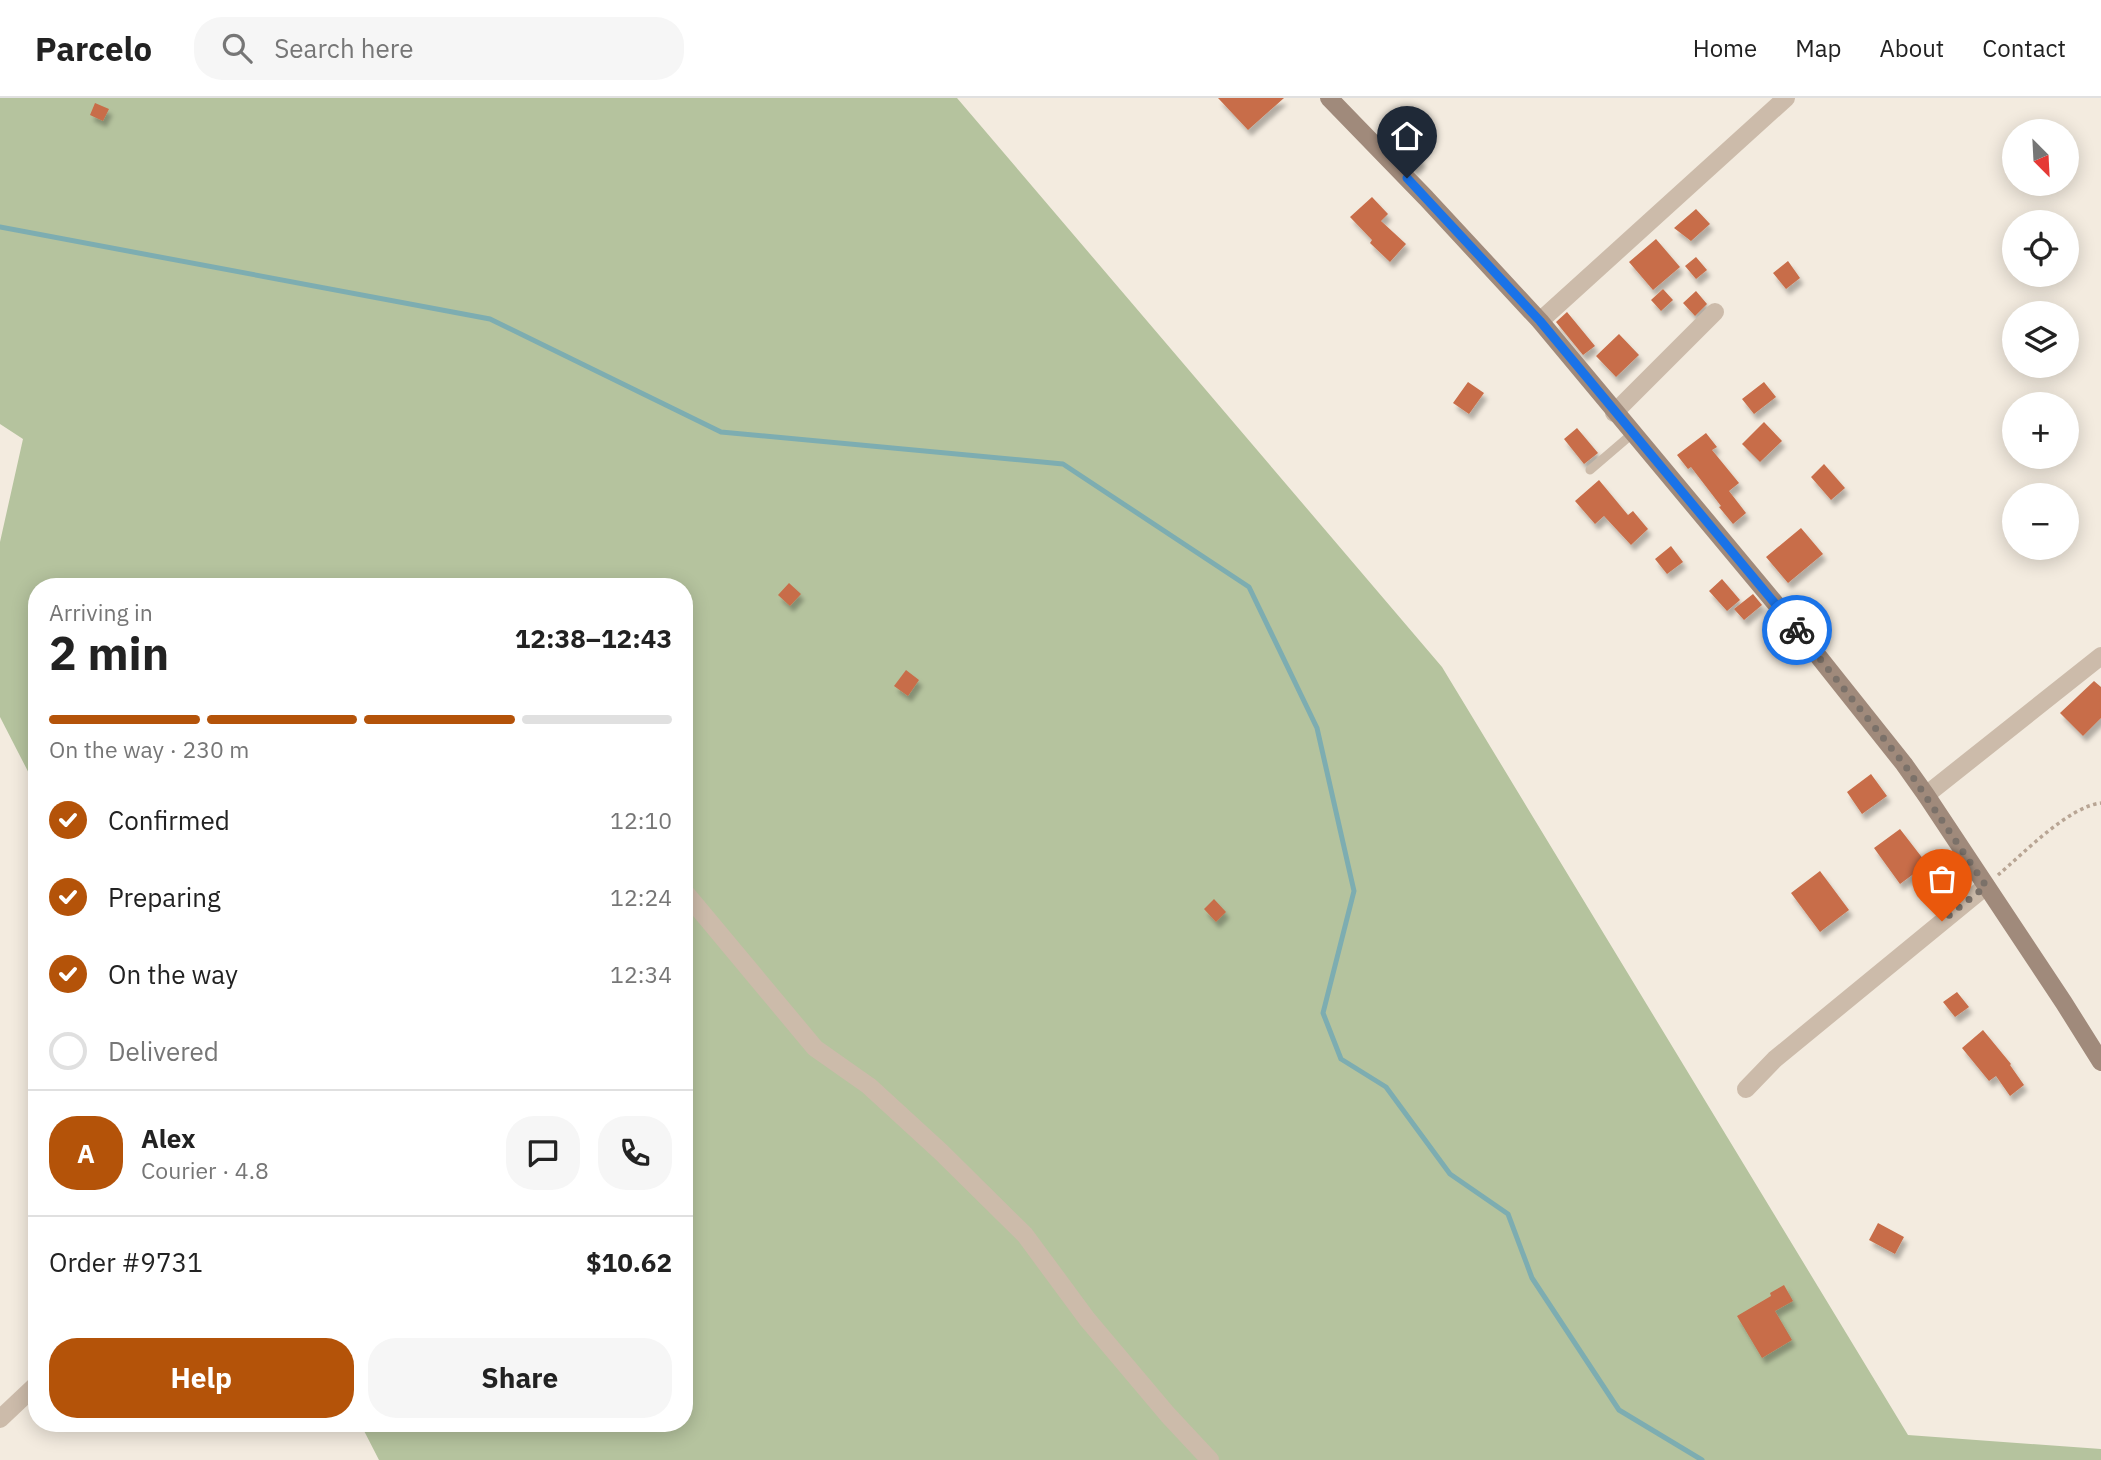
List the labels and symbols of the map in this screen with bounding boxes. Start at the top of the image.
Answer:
pin [1377,106,1437,178]
north arrow [2002,119,2079,196]
courier [1762,595,1832,665]
pin [1912,849,1972,921]

